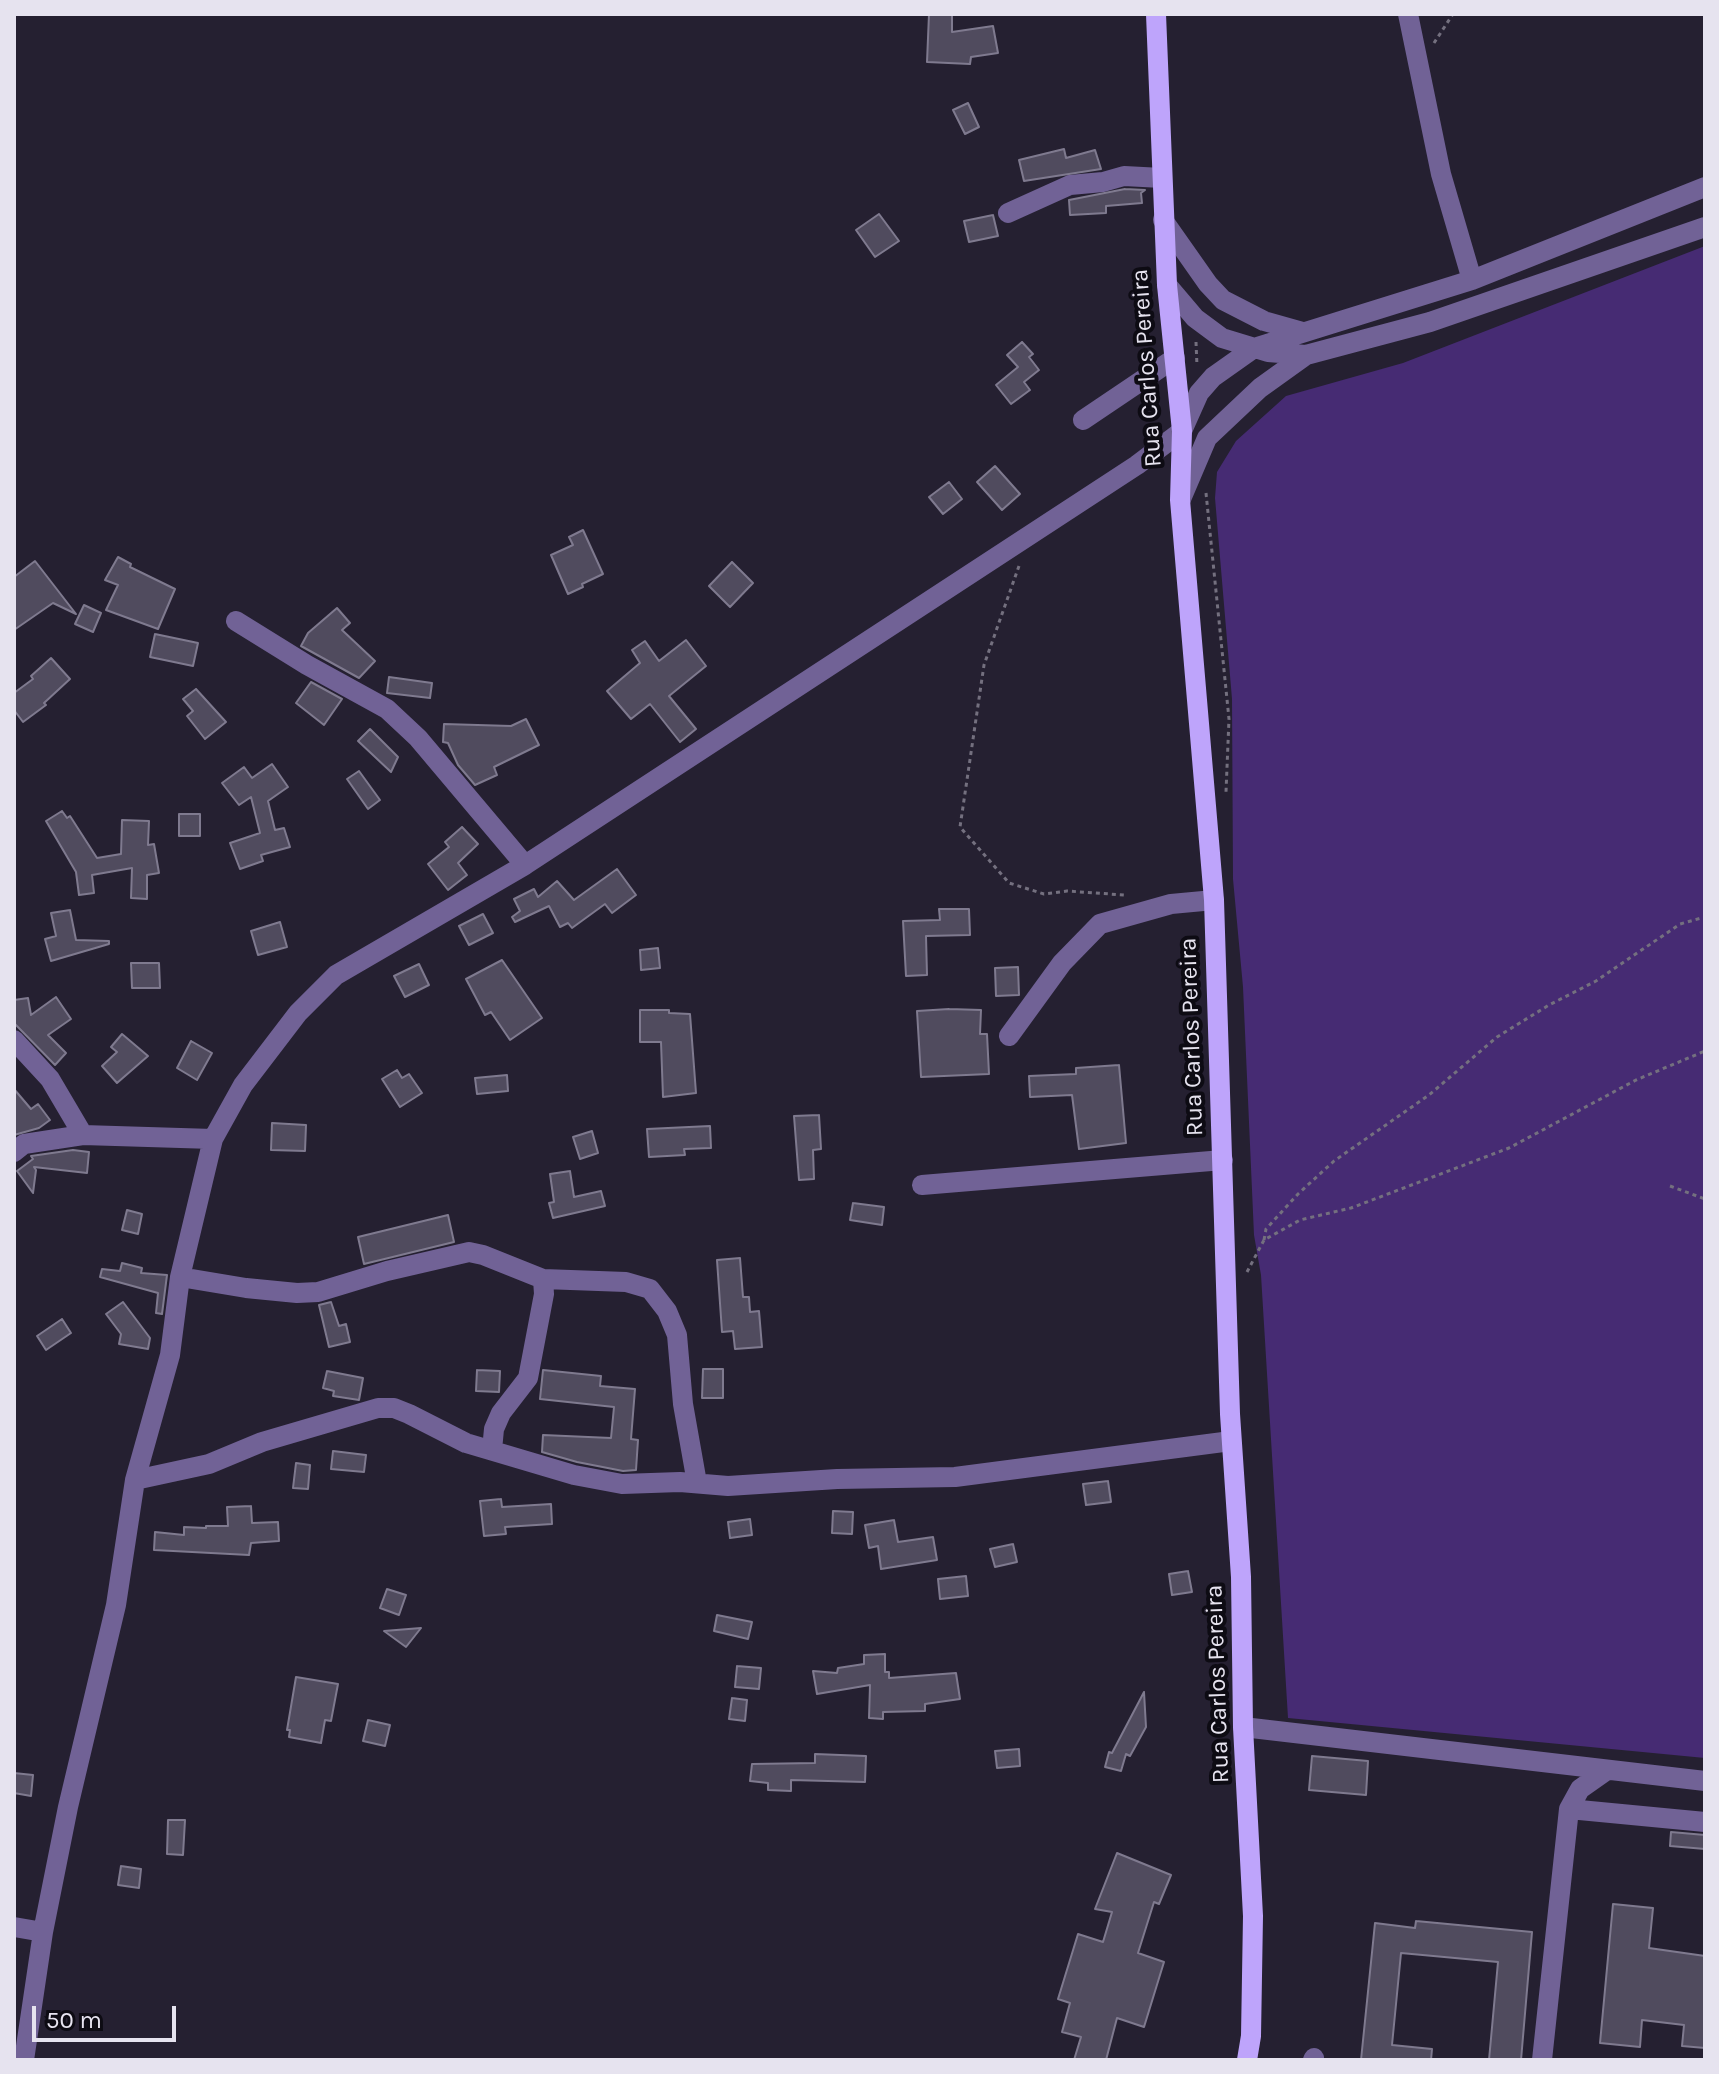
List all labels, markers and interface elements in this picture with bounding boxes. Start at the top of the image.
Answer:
street label: Rua Carlos Pereira [1126,268,1168,468]
street label: Rua Carlos Pereira [1174,937,1210,1137]
street label: Rua Carlos Pereira [1200,1584,1236,1784]
scale bar [36,1990,180,2040]
text: 50 m [46,2006,102,2034]

